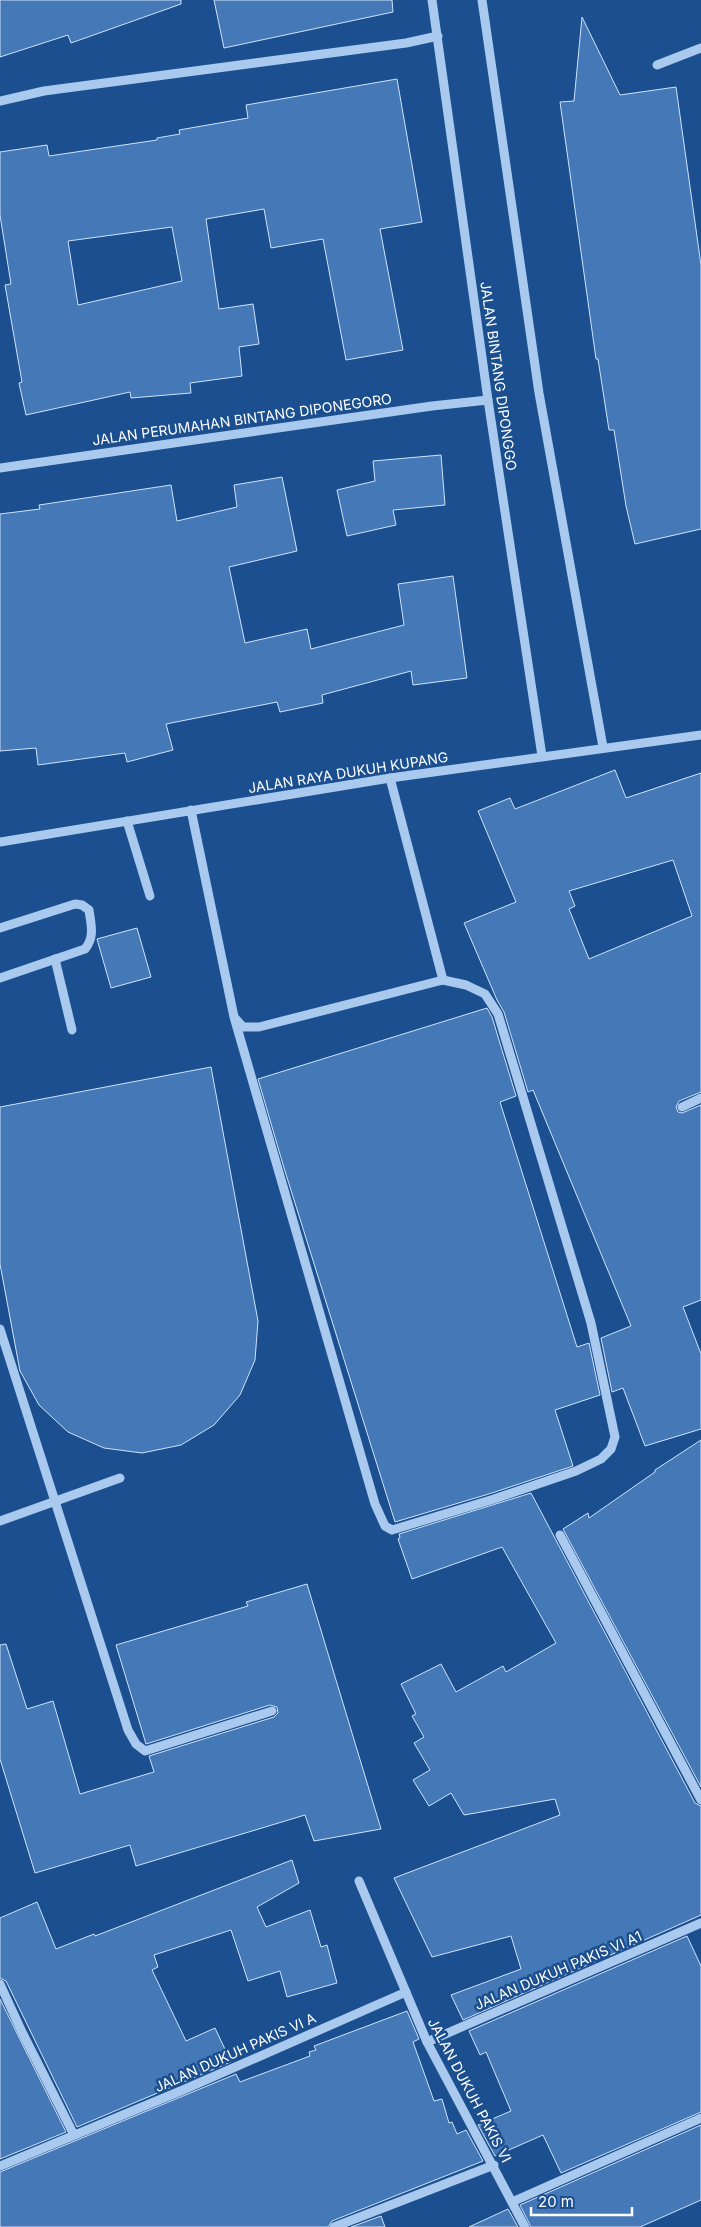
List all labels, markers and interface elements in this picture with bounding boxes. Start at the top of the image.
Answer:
street label: JALAN BINTANG DIPONGGO [477,280,521,472]
street label: JALAN PERUMAHAN BINTANG DIPONEGORO [91,390,393,448]
street label: JALAN RAYA DUKUH KUPANG [247,748,449,796]
street label: JALAN DUKUH PAKIS VI A1 [472,1927,644,2013]
street label: JALAN DUKUH PAKIS VI A [152,2009,319,2095]
street label: JALAN DUKUH PAKIS VI [425,2015,515,2165]
scale bar [531,2184,632,2216]
text: 20 m [538,2192,574,2211]

